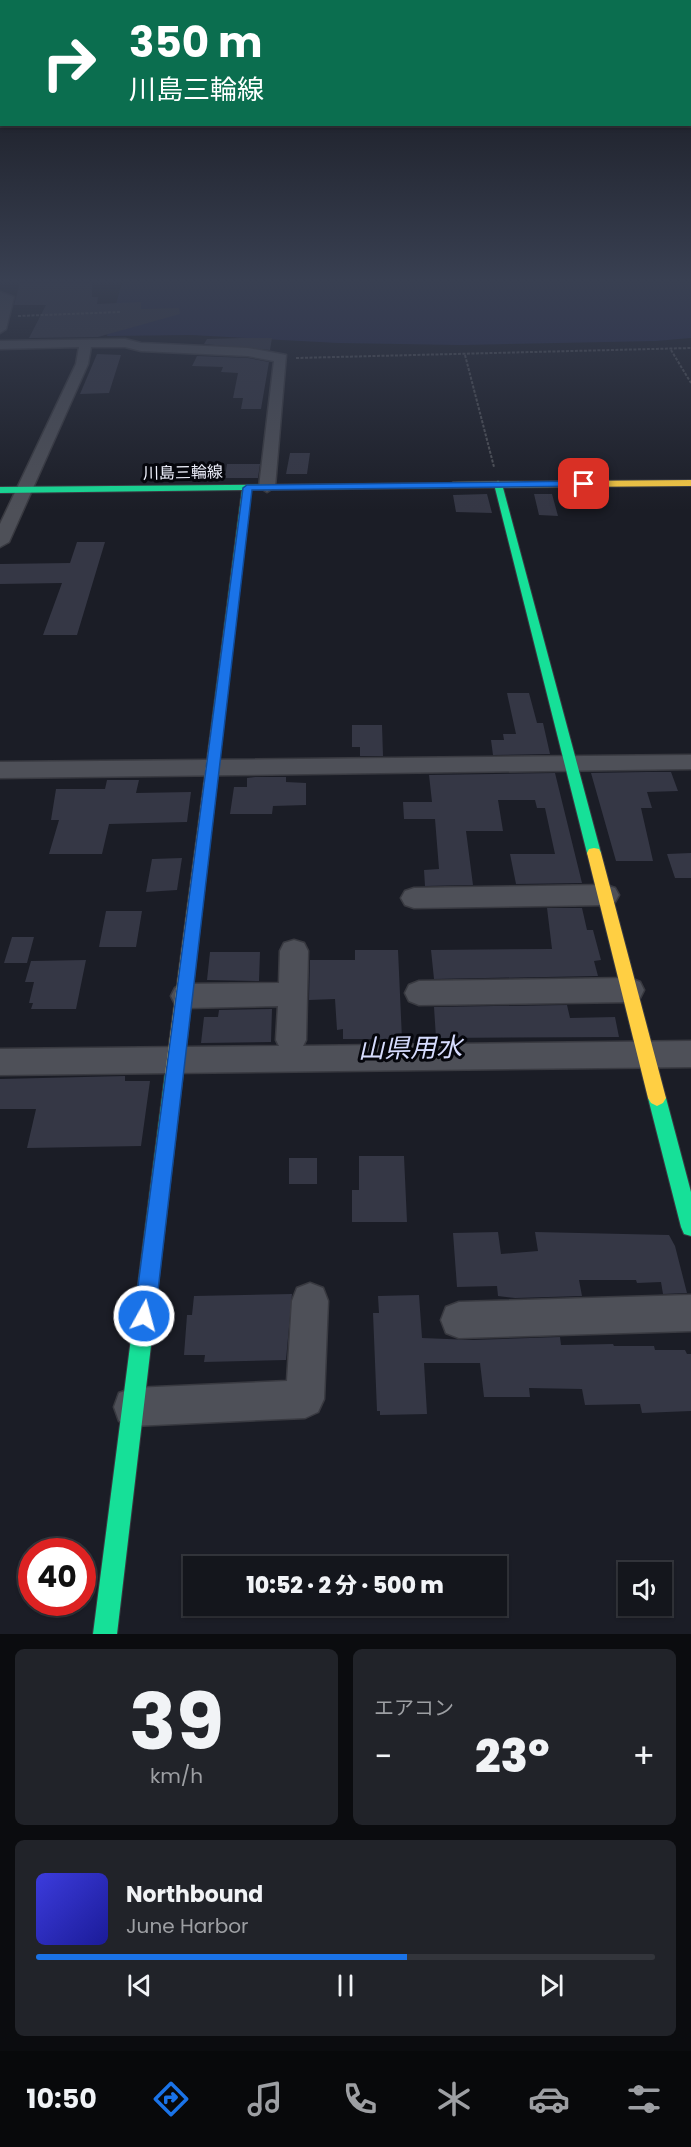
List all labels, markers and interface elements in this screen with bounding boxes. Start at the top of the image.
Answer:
text: 350 m [129,13,262,72]
icon: right [30,24,108,102]
text: 川島三輪線 [129,71,264,108]
pin [558,458,609,509]
street label: 川島三輪線 [143,460,223,485]
icon: arrive [567,467,600,500]
water label: 山県用水 [358,1029,465,1067]
position arrow [112,1284,176,1348]
speed limit sign: 40 [18,1538,96,1616]
map controls [618,1562,672,1616]
button: sound [618,1562,672,1616]
text: 10:52 · 2 分 · 500 m [246,1570,444,1601]
text: 39 [129,1667,224,1776]
text: エアコン [374,1694,454,1722]
text: 23° [475,1725,550,1788]
text: − [374,1733,392,1780]
text: + [632,1733,655,1780]
text: km/h [150,1762,203,1790]
text: Northbound [126,1879,263,1910]
text: June Harbor [126,1912,249,1940]
icon: previous [123,1969,156,2002]
icon: pause [329,1969,362,2002]
icon: next [535,1969,568,2002]
icon: directions [150,2078,192,2120]
icon: music [244,2078,286,2120]
icon: phone [339,2078,381,2120]
icon: climate [433,2078,475,2120]
icon: car [528,2078,570,2120]
icon: filters [623,2078,665,2120]
text: 10:50 [26,2080,97,2117]

